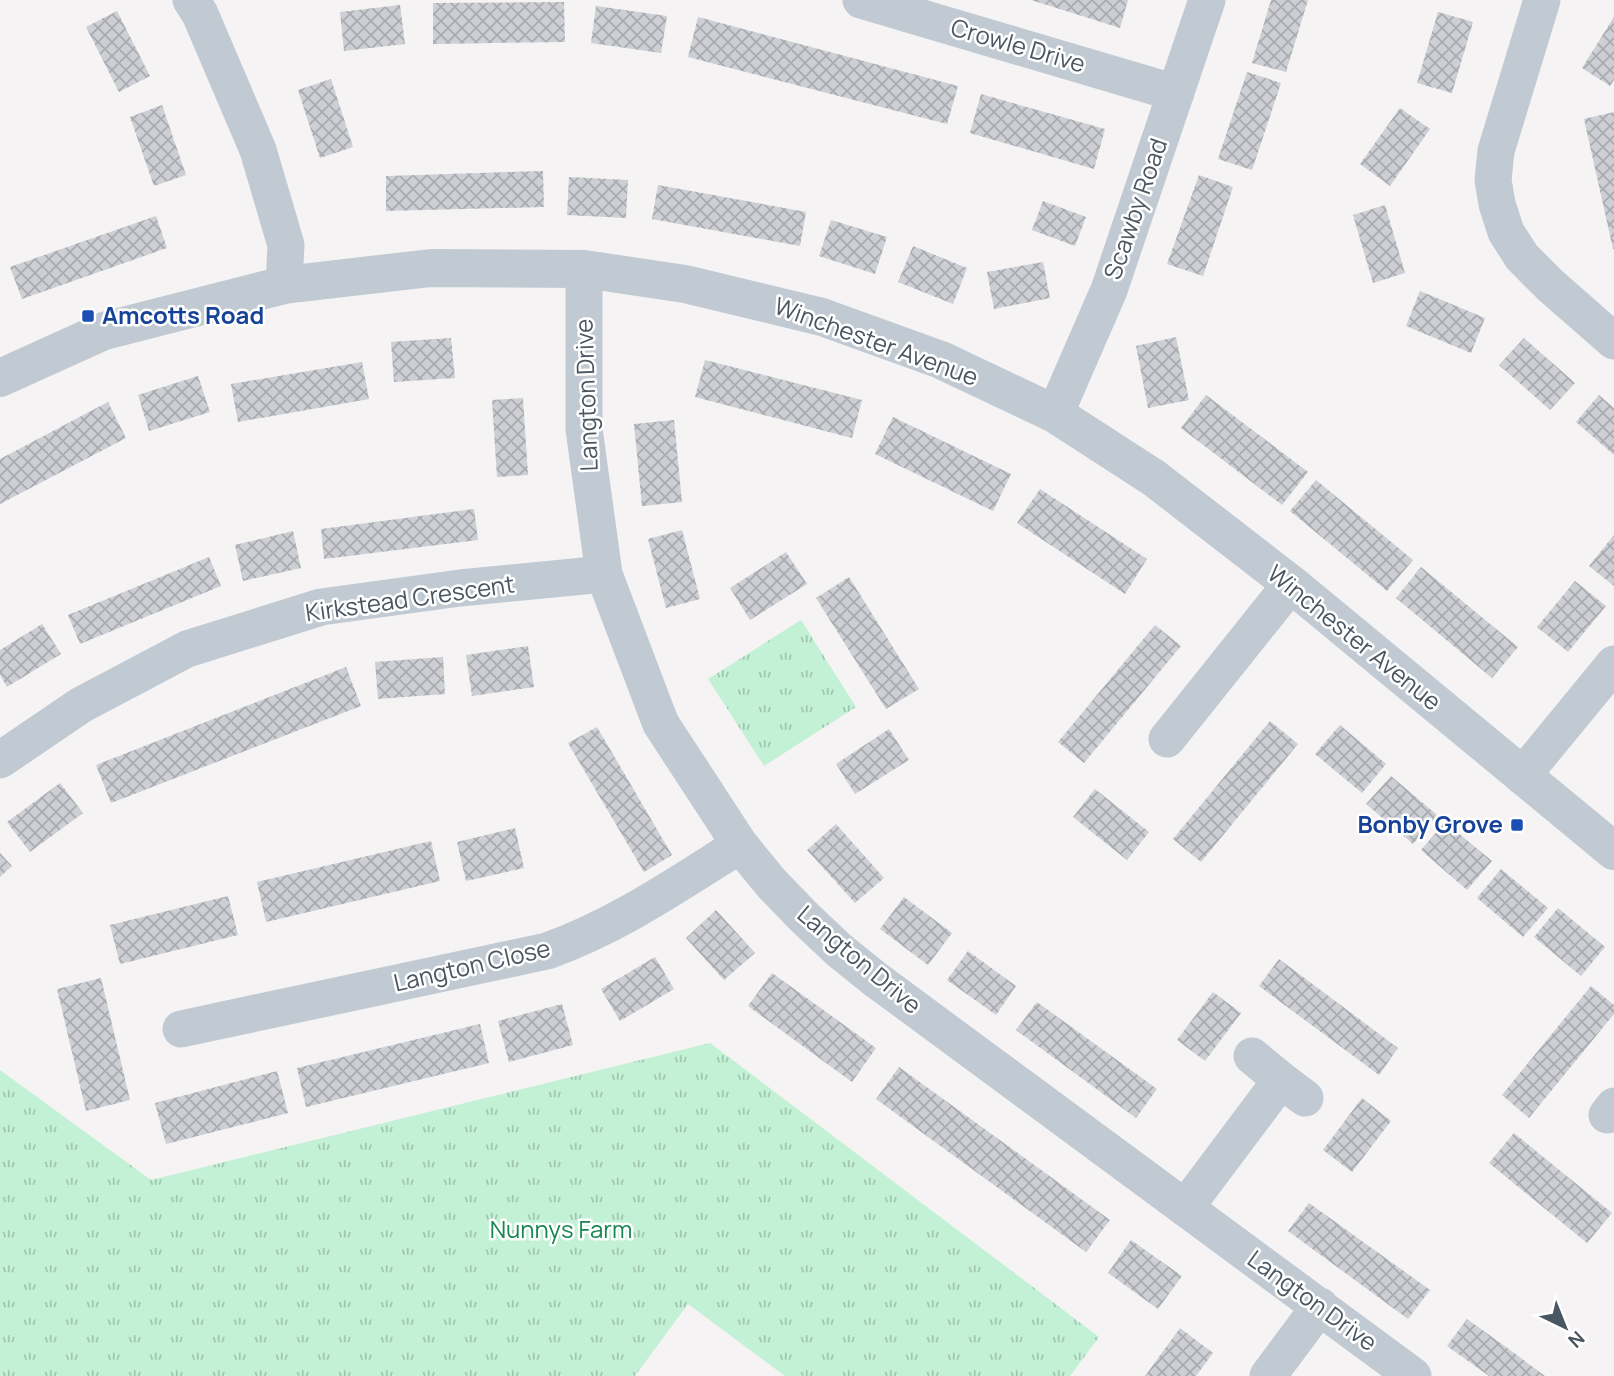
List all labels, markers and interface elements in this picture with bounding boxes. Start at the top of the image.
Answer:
street label: Crowle Drive [947,10,1089,79]
street label: Scawby Road [1095,134,1174,283]
street label: Winchester Avenue [770,288,983,393]
place label: Amcotts Road [102,298,264,331]
marker: Amcotts Road [80,308,96,324]
street label: Langton Drive [566,318,605,472]
street label: Winchester Avenue [1261,556,1449,717]
street label: Kirkstead Crescent [303,567,516,629]
place label: Bonby Grove [1357,807,1503,840]
marker: Bonby Grove [1509,817,1525,833]
street label: Langton Drive [791,897,929,1021]
street label: Langton Close [390,930,553,999]
park label: Nunnys Farm [490,1212,632,1245]
street label: Langton Drive [1241,1242,1384,1358]
north arrow [1530,1292,1600,1362]
text: N [1563,1325,1590,1354]

